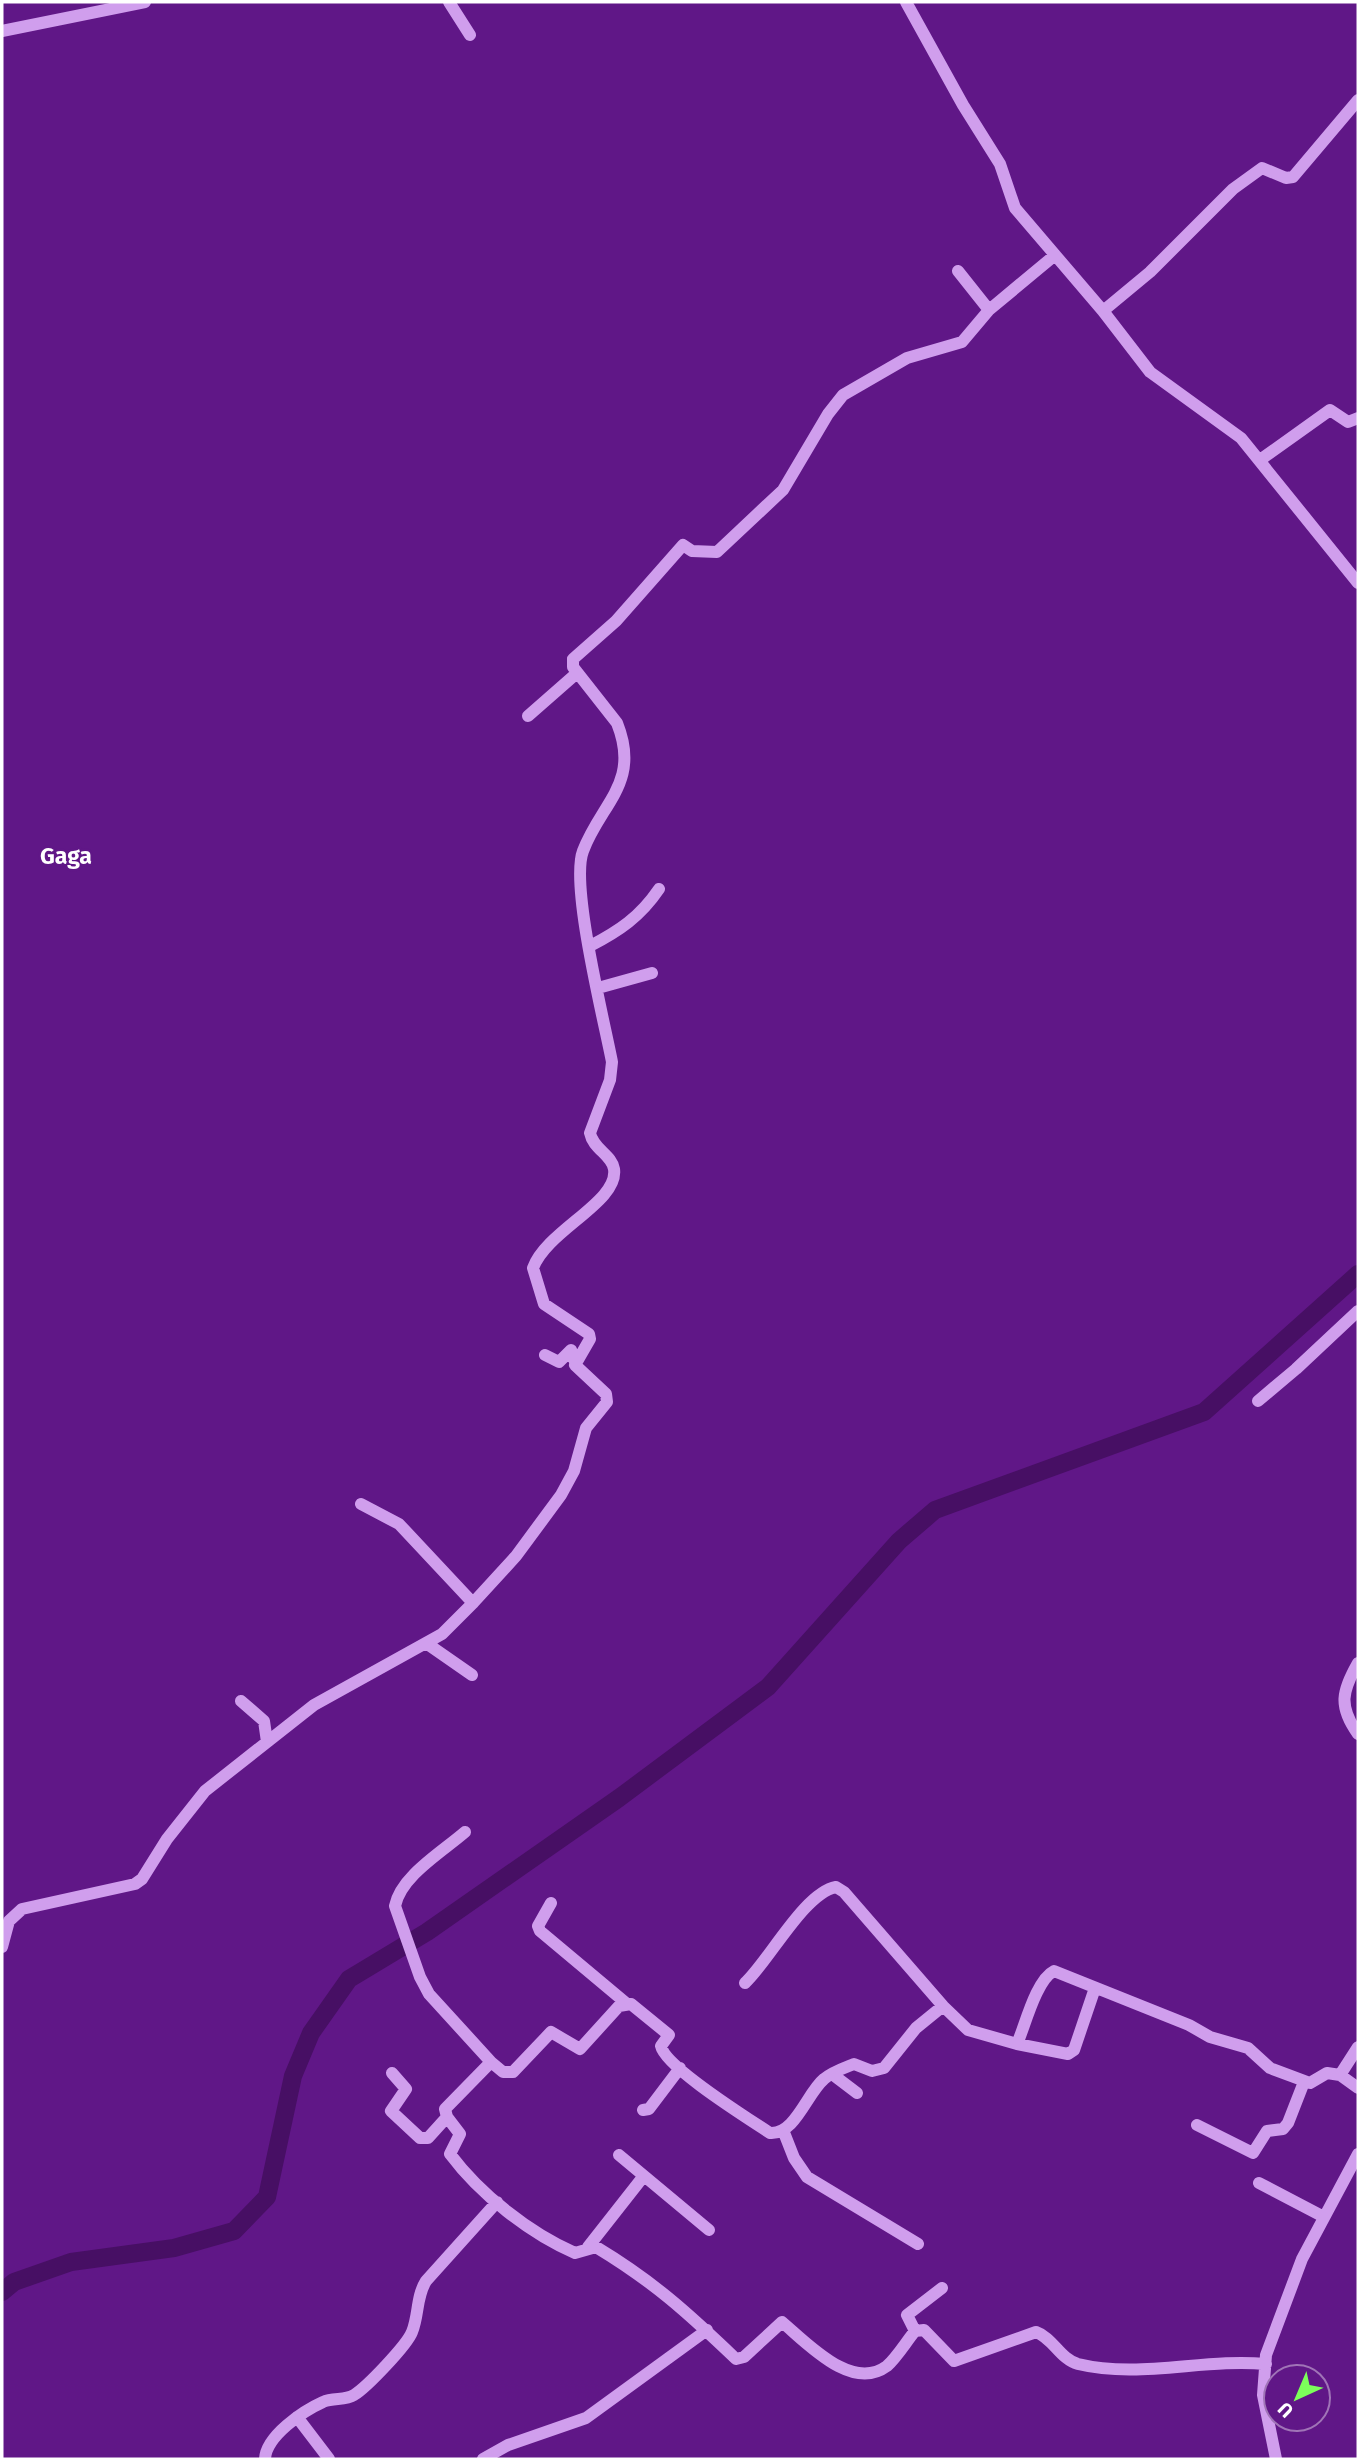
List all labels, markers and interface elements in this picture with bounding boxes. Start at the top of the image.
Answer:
district label: Gaga [40,842,92,870]
north arrow [1262,2363,1332,2433]
text: U [1273,2397,1298,2422]

